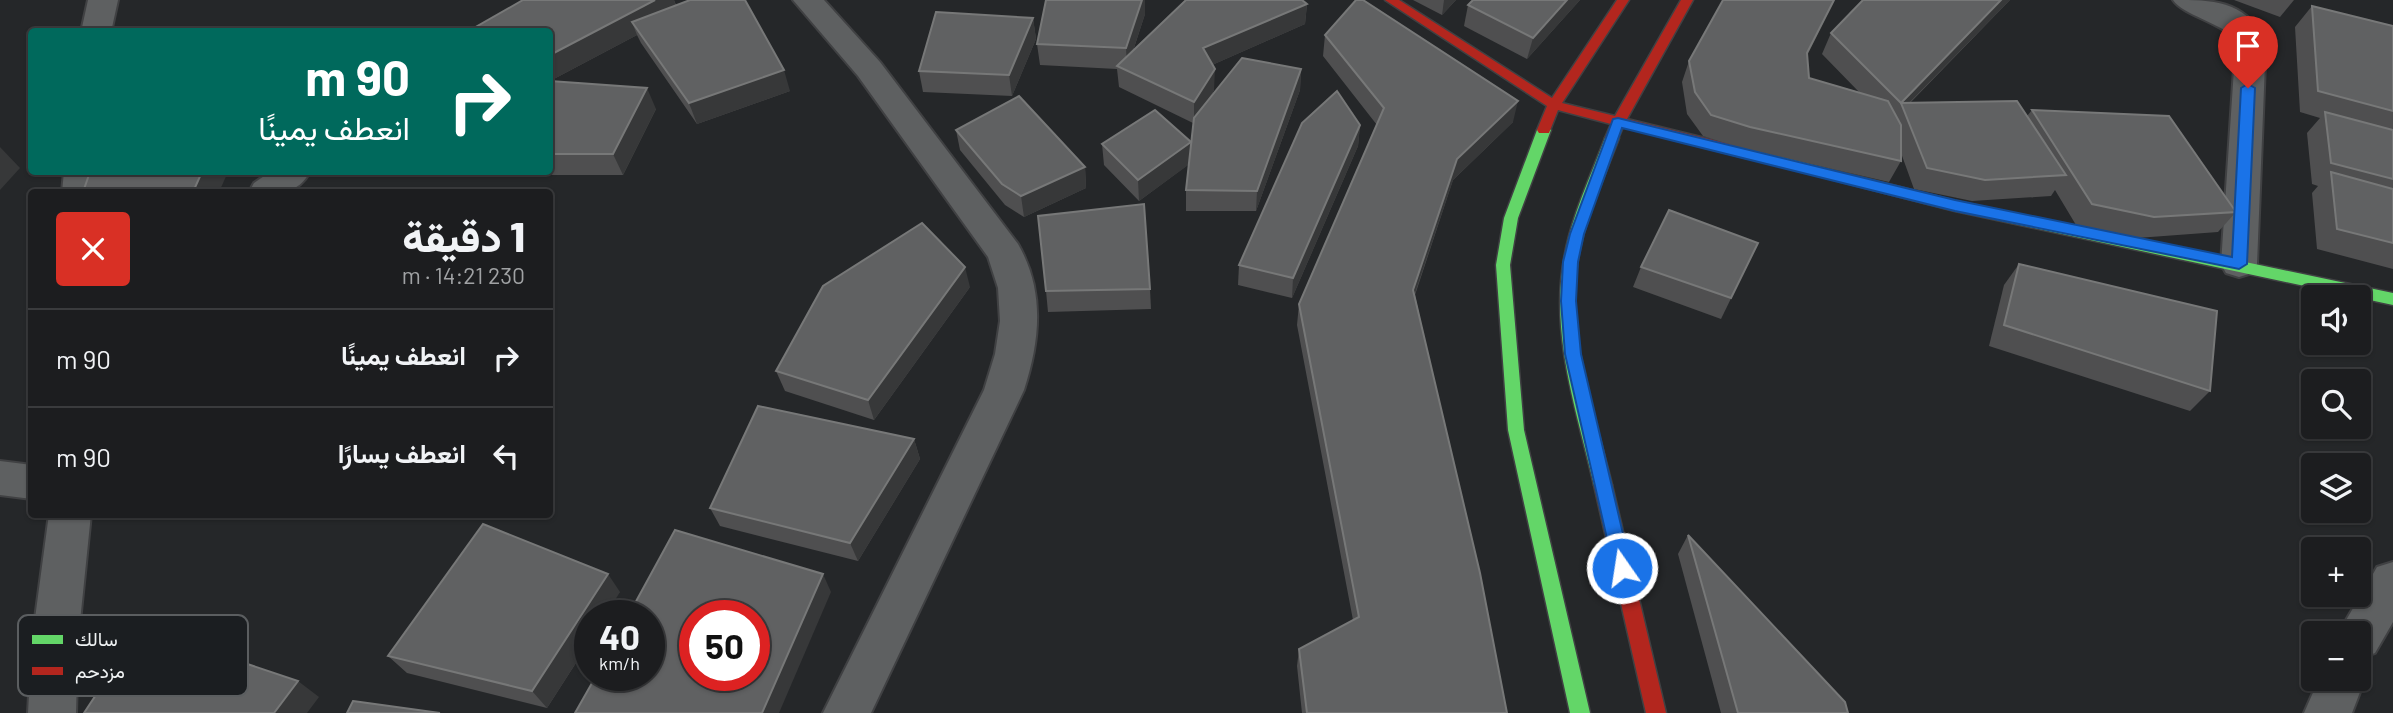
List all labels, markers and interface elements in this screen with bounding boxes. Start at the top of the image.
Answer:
pin [2218,16,2278,88]
icon: arrive [2229,27,2267,65]
text: 90 m [305,47,410,106]
icon: right [434,56,525,147]
text: انعطف يمينًا [258,108,410,146]
text: 1 دقيقة [402,210,525,260]
button: close [56,212,130,286]
text: 230 m · 14:21 [402,261,525,289]
map controls [2301,285,2371,691]
button: sound [2301,285,2371,355]
text: انعطف يمينًا [341,339,466,370]
icon: right [487,339,525,377]
text: 90 m [56,343,111,374]
button: search [2301,369,2371,439]
text: انعطف يسارًا [338,437,466,468]
icon: left [487,437,525,475]
text: 90 m [56,441,111,472]
button: layers [2301,453,2371,523]
position arrow [1585,531,1659,605]
button: + [2301,537,2371,607]
speed limit sign: 50 [679,600,770,691]
legend [18,615,248,696]
text: 40 [599,615,640,657]
button: − [2301,621,2371,691]
text: سالك [75,627,118,650]
text: km/h [599,652,640,674]
text: مزدحم [75,659,125,684]

